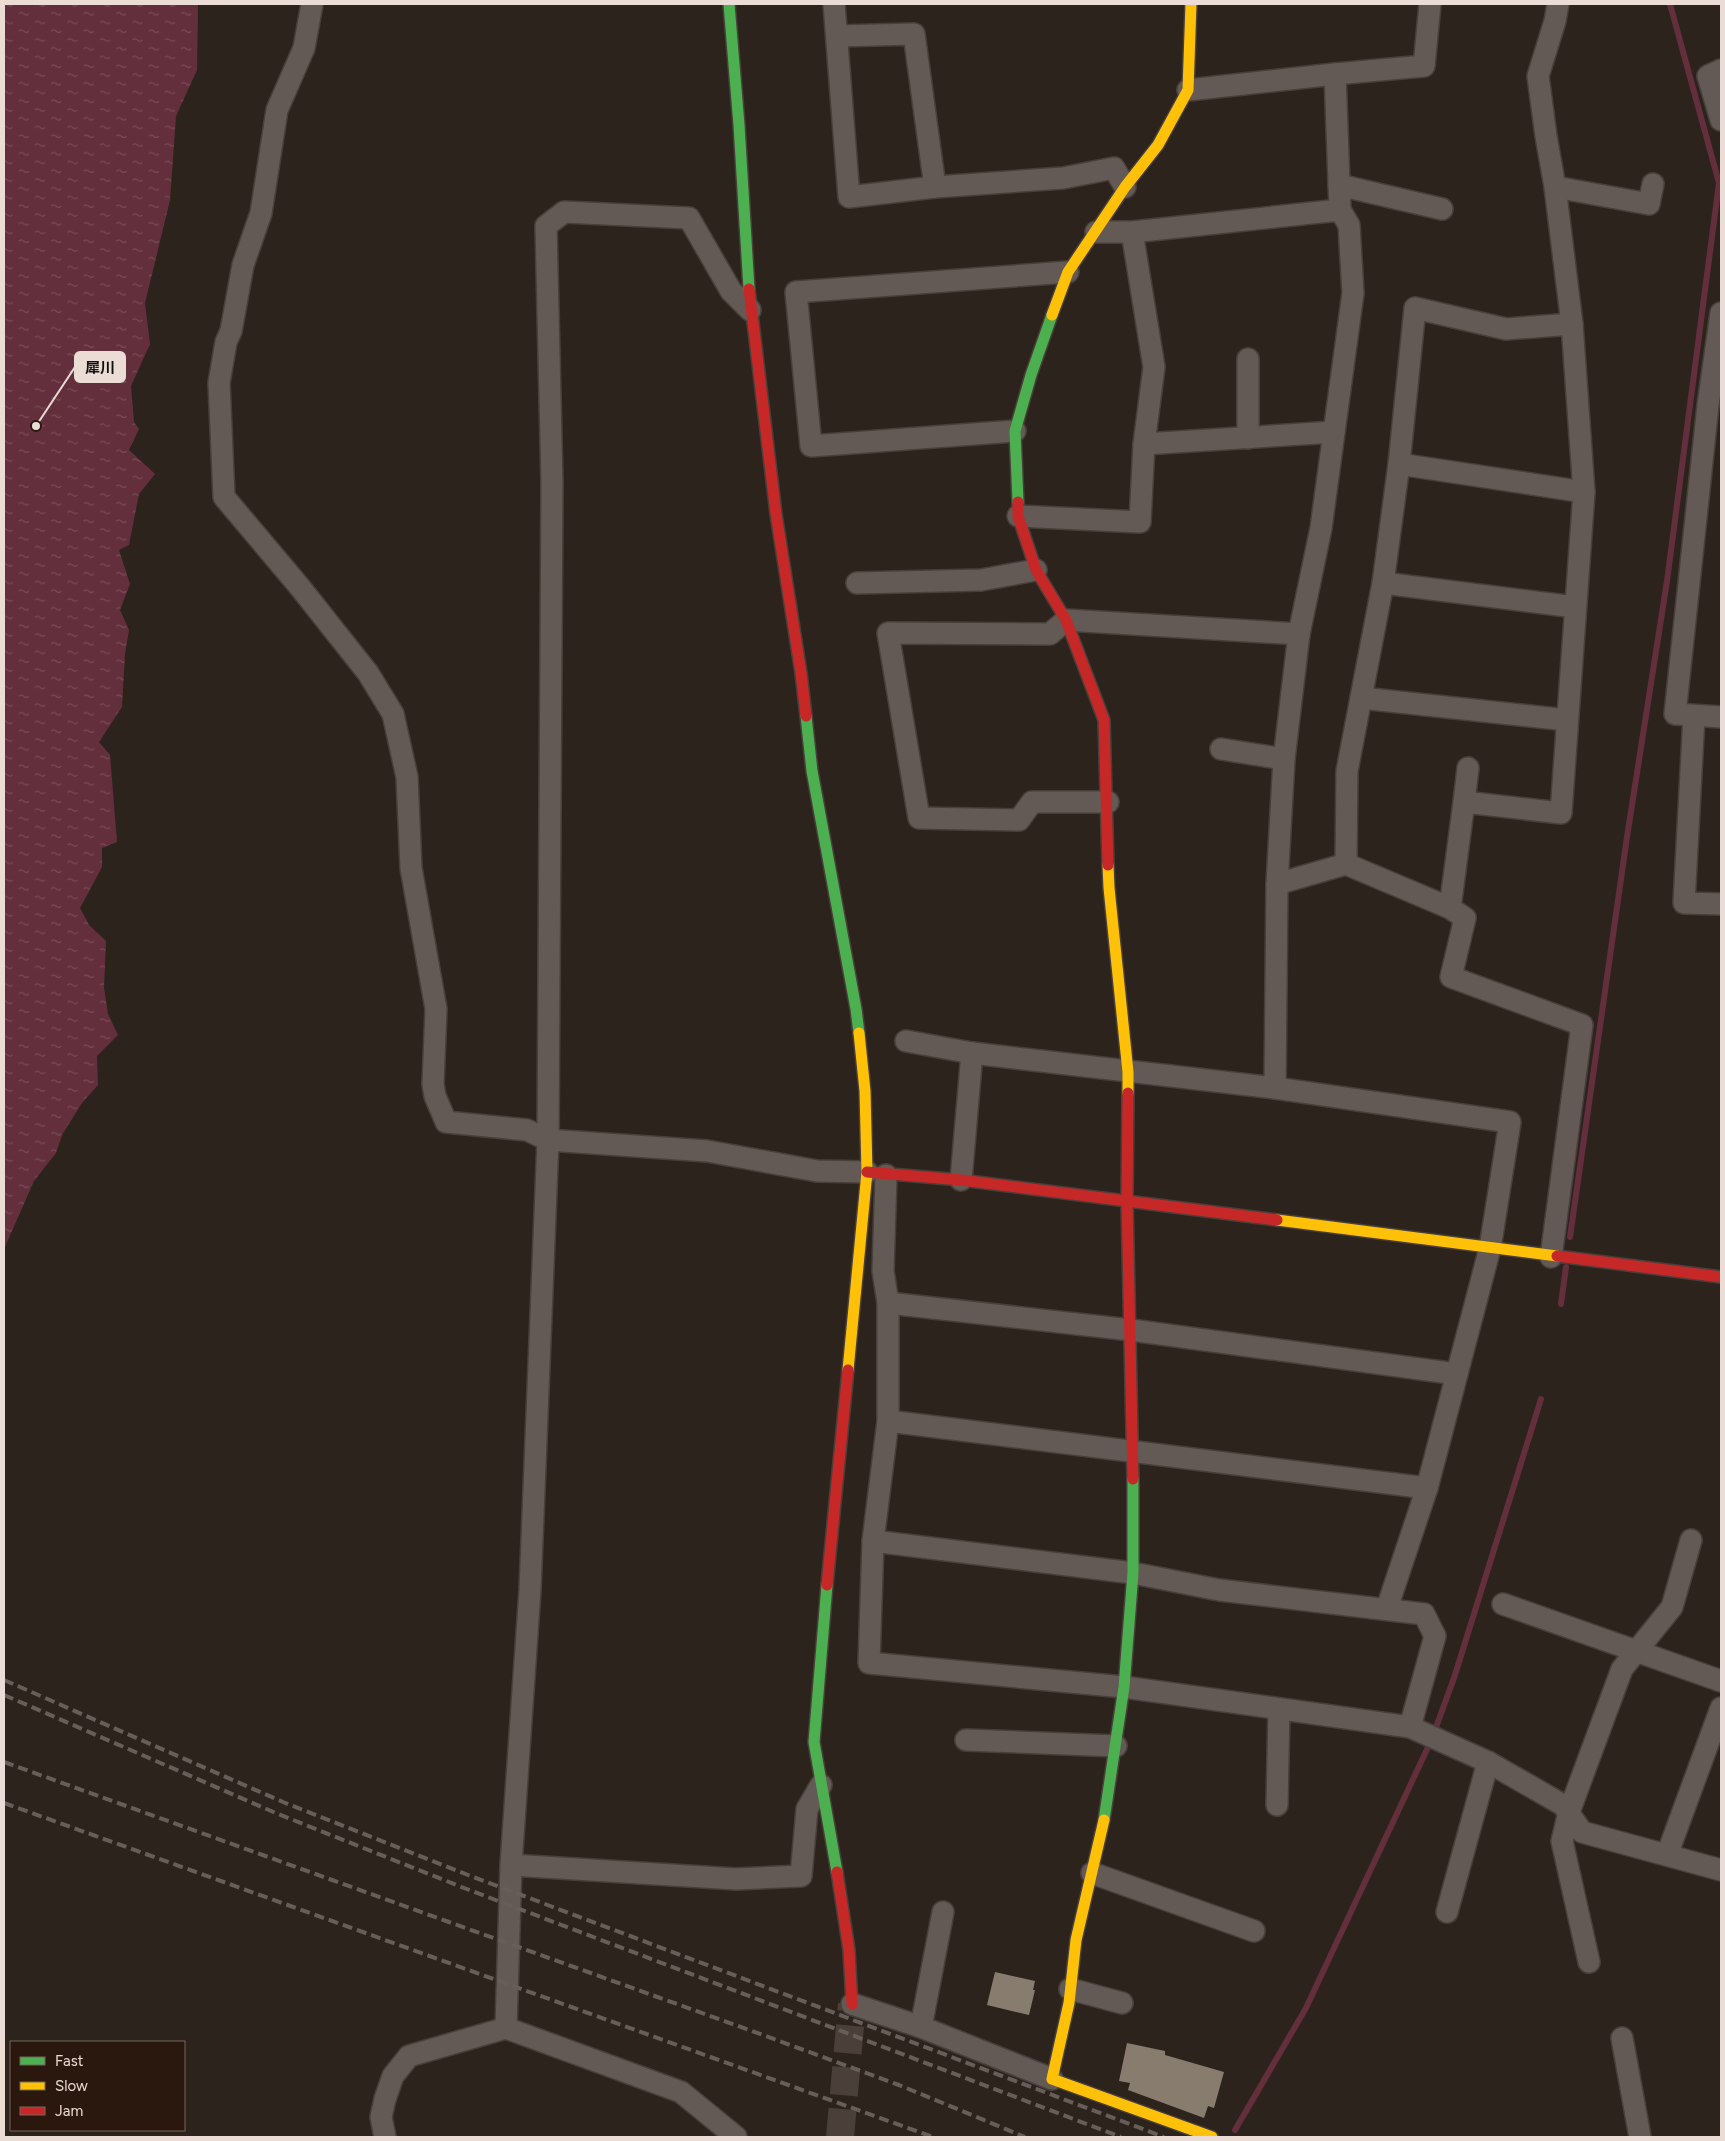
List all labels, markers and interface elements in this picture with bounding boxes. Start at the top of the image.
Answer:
callout: 犀川 [75,352,125,382]
text: 犀川 [85,359,115,377]
legend [10,2041,185,2131]
text: Fast [55,2052,84,2070]
text: Slow [55,2077,88,2095]
text: Jam [55,2102,83,2120]

